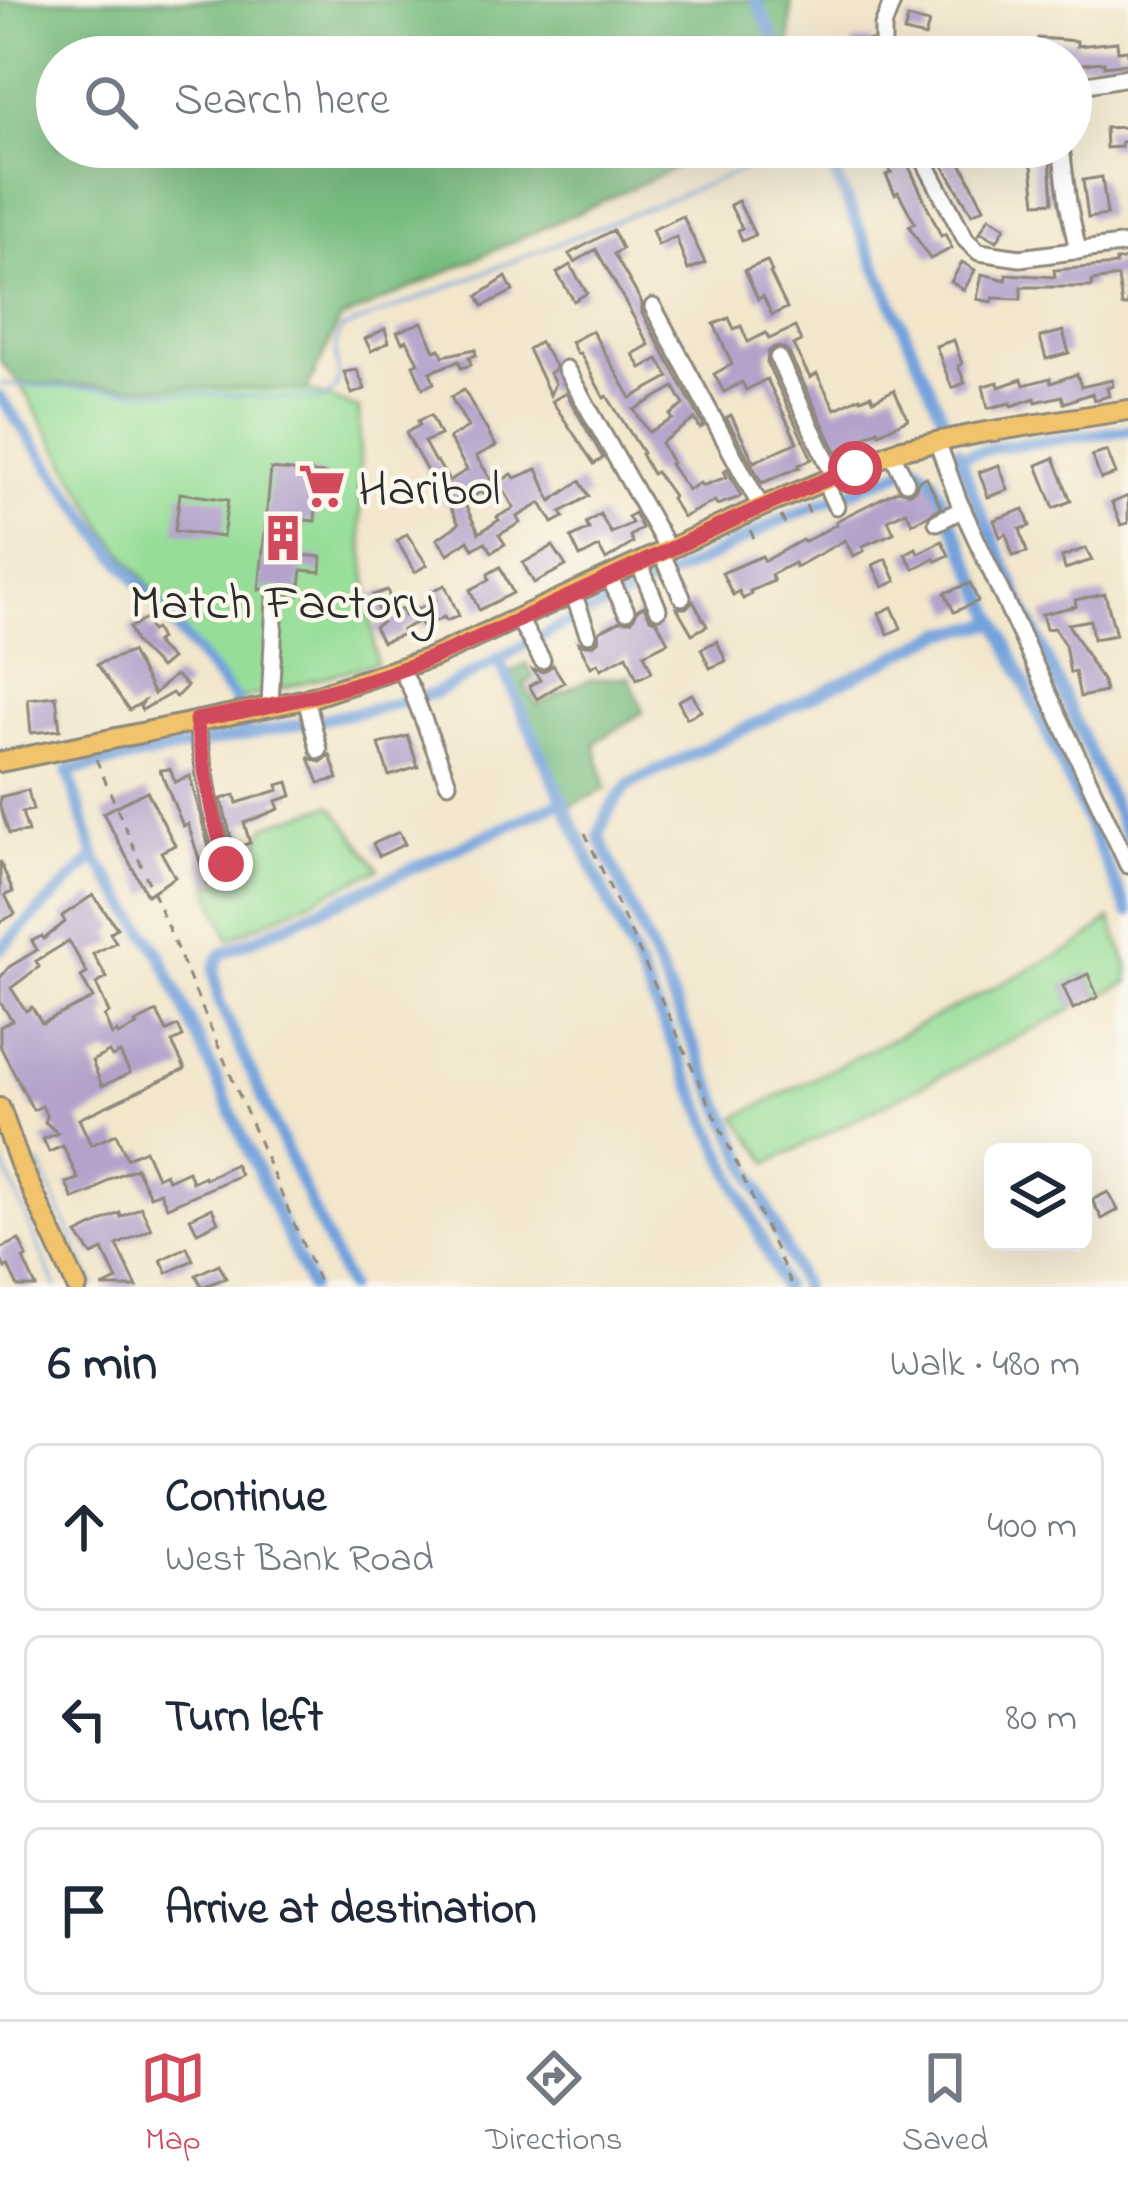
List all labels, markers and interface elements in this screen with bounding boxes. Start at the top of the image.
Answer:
search box [36,36,1092,168]
icon: search [78,69,144,135]
text: Search here [174,69,390,135]
route start [828,441,882,495]
place label: Haribol [358,454,501,529]
supermarket icon: Haribol [297,461,347,511]
building icon: Match Factory [258,513,308,563]
place label: Match Factory [130,568,436,643]
route end [199,837,253,891]
map controls [984,1143,1092,1251]
button: layers [984,1143,1092,1251]
text: 6 min [48,1328,157,1403]
text: Walk · 480 m [890,1337,1080,1394]
text: Continue [165,1466,326,1532]
icon: ahead [51,1494,117,1560]
text: 400 m [987,1499,1077,1556]
text: West Bank Road [165,1532,434,1589]
icon: left [51,1686,117,1752]
text: Turn left [165,1686,323,1752]
text: 80 m [1006,1691,1077,1748]
icon: arrive [51,1878,117,1944]
text: Arrive at destination [165,1878,536,1944]
tab: Map [140,2045,206,2165]
tab: Directions [485,2045,623,2165]
tab: Saved [902,2045,988,2165]

